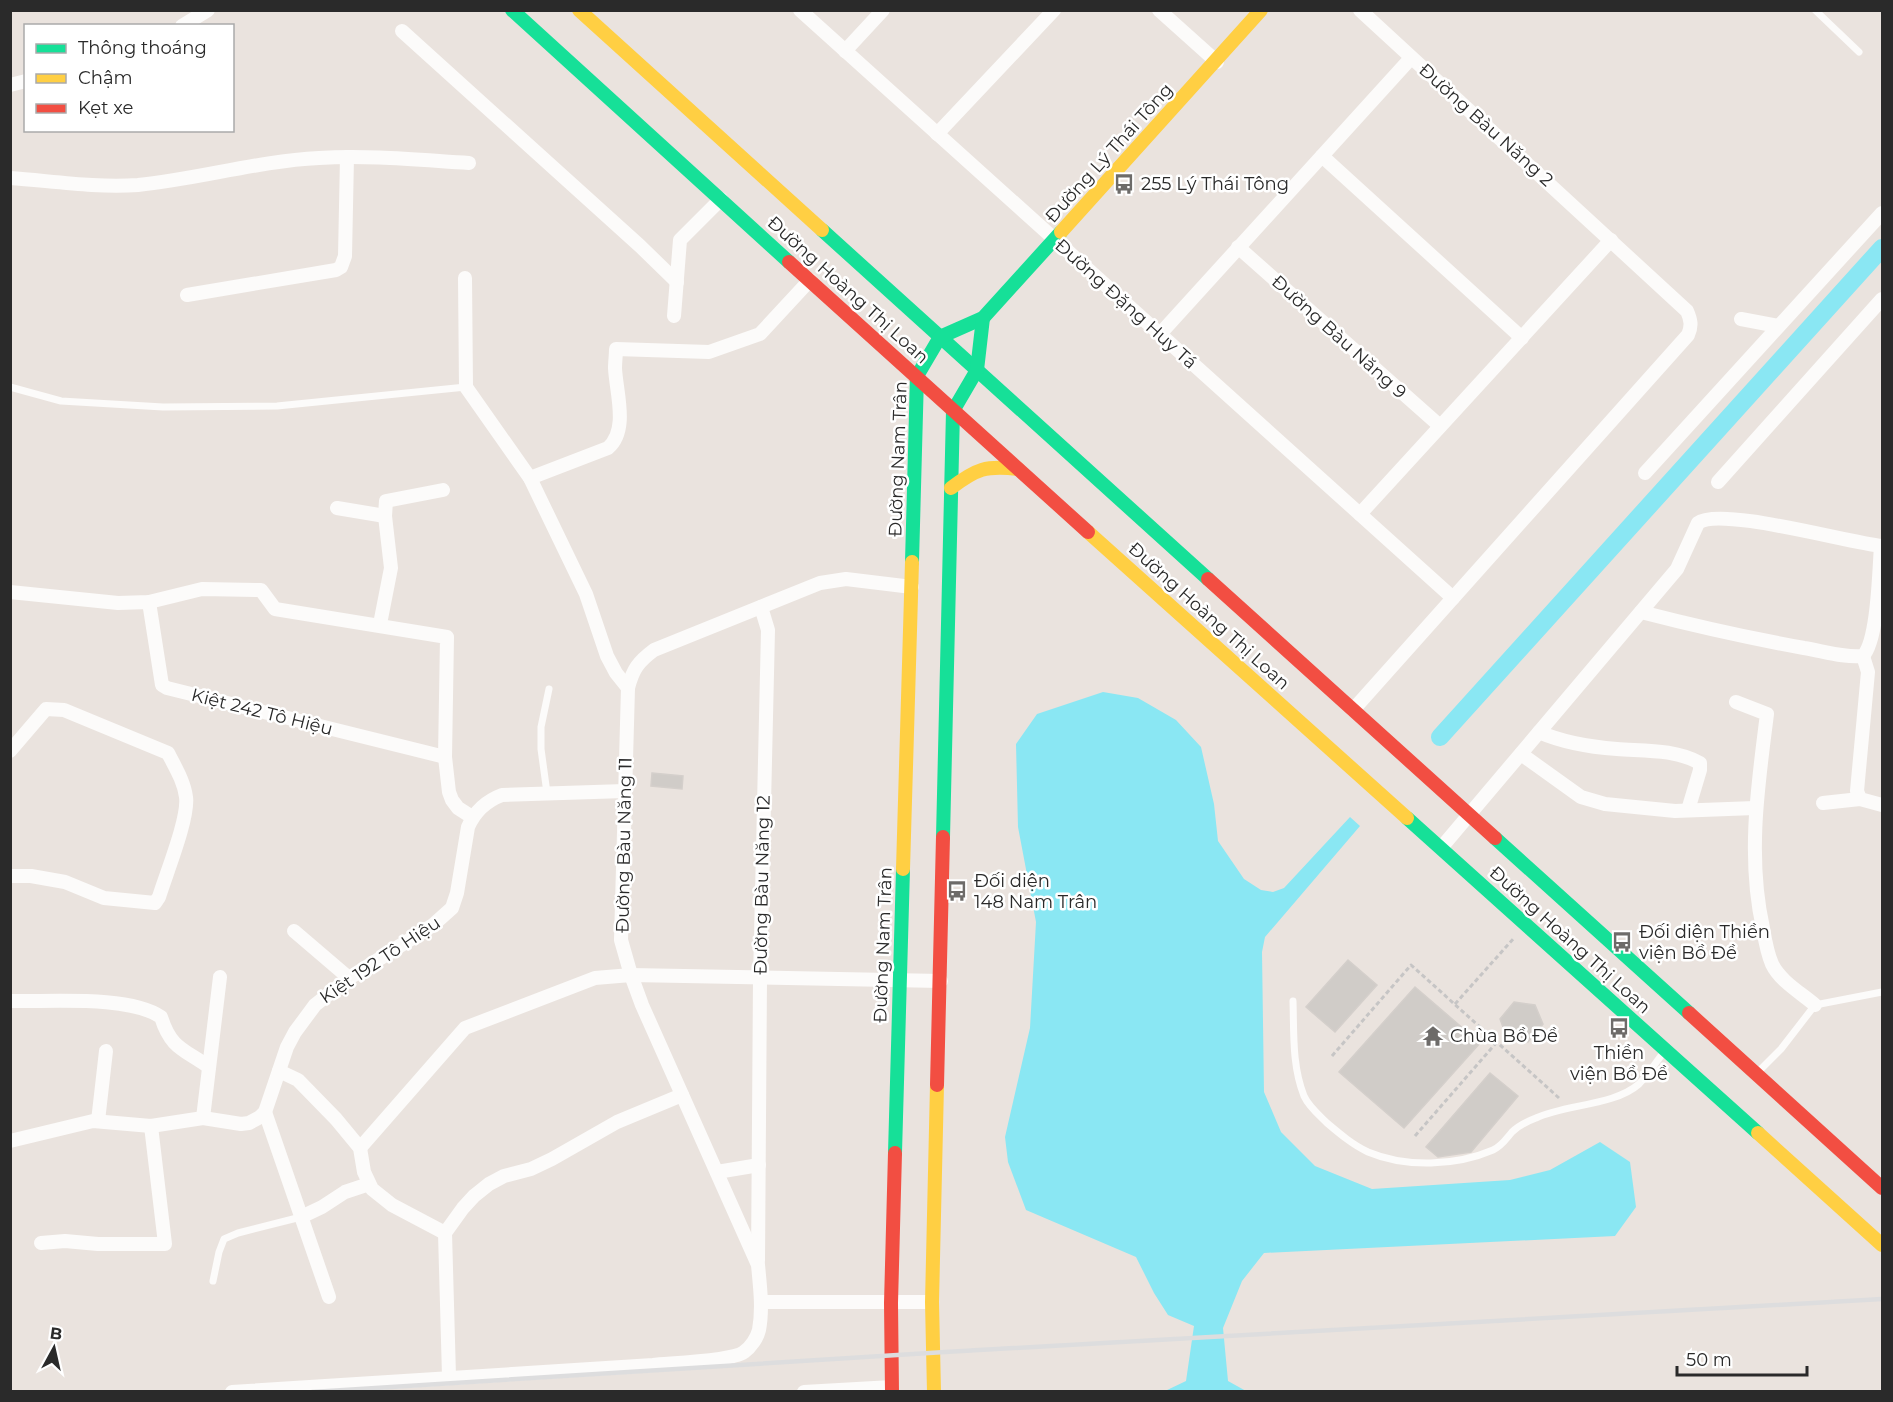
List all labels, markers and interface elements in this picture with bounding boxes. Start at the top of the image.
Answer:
legend [24,24,234,132]
text: Thông thoáng [78,37,207,59]
street label: Đường Bàu Năng 2 [1414,59,1558,191]
text: Chậm [78,67,133,89]
street label: Đường Lý Thái Tông [1041,79,1177,227]
text: Kẹt xe [78,97,134,119]
bus stop icon: 255 Lý Thái Tông [1112,172,1136,196]
place label: 255 Lý Thái Tông [1141,173,1289,195]
street label: Đường Hoàng Thị Loan [763,212,933,368]
street label: Đường Đặng Huy Tá [1050,234,1202,374]
street label: Đường Bàu Năng 9 [1267,271,1411,403]
street label: Đường Nam Trân [884,381,912,537]
street label: Đường Hoàng Thị Loan [1124,538,1294,694]
street label: Kiệt 242 Tô Hiệu [189,684,335,740]
street label: Đường Bàu Năng 11 [611,757,637,933]
street label: Đường Bàu Năng 12 [749,795,775,975]
street label: Đường Hoàng Thị Loan [1485,862,1655,1018]
street label: Đường Nam Trân [869,867,897,1023]
place label: Đối diện 148 Nam Trân [974,870,1097,913]
bus stop icon: Đối diện 148 Nam Trân [945,879,969,903]
street label: Kiệt 192 Tô Hiệu [316,912,444,1008]
place label: Đối diện Thiền viện Bồ Đề [1639,921,1770,964]
bus stop icon: Đối diện Thiền viện Bồ Đề [1610,930,1634,954]
bus stop icon: Thiền viện Bồ Đề [1607,1016,1631,1040]
temple icon: Chùa Bồ Đề [1421,1024,1445,1048]
place label: Chùa Bồ Đề [1450,1025,1558,1047]
place label: Thiền viện Bồ Đề [1570,1042,1668,1085]
north arrow [24,1318,84,1378]
text: B [49,1323,63,1344]
scale bar [1677,1339,1808,1377]
text: 50 m [1686,1349,1732,1371]

